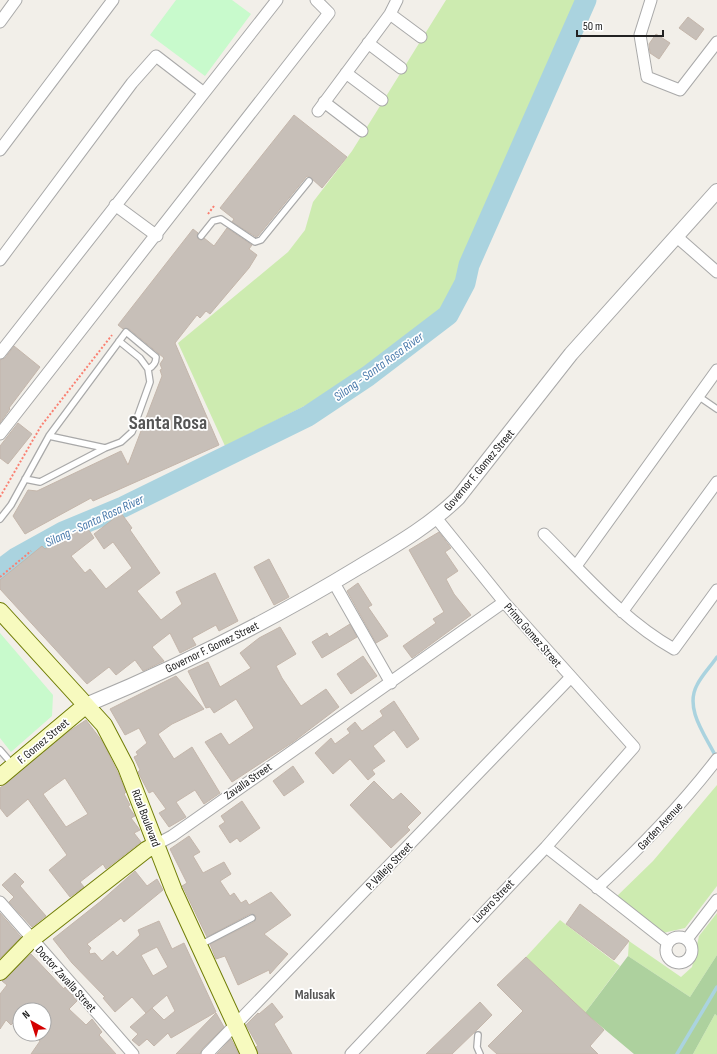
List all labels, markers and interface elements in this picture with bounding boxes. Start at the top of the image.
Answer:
scale bar [577,12,663,38]
text: 50 m [583,19,603,34]
water label: Silang - Santa Rosa River [331,328,428,405]
district label: Santa Rosa [129,411,207,435]
street label: Governor F. Gomez Street [441,426,518,514]
water label: Silang - Santa Rosa River [43,490,147,551]
street label: Primo Gomez Street [501,600,565,671]
street label: Governor F. Gomez Street [163,618,262,677]
street label: F. Gomez Street [14,715,73,767]
street label: Zavalla Street [222,759,275,803]
street label: Rizal Boulevard [128,787,163,849]
street label: Garden Avenue [634,799,686,853]
street label: P. Vallejo Street [363,839,416,893]
street label: Lucero Street [469,876,518,926]
street label: Doctor Zavalla Street [32,943,100,1016]
district label: Malusak [295,986,335,1003]
north arrow [12,1002,52,1042]
text: N [20,1008,32,1022]

